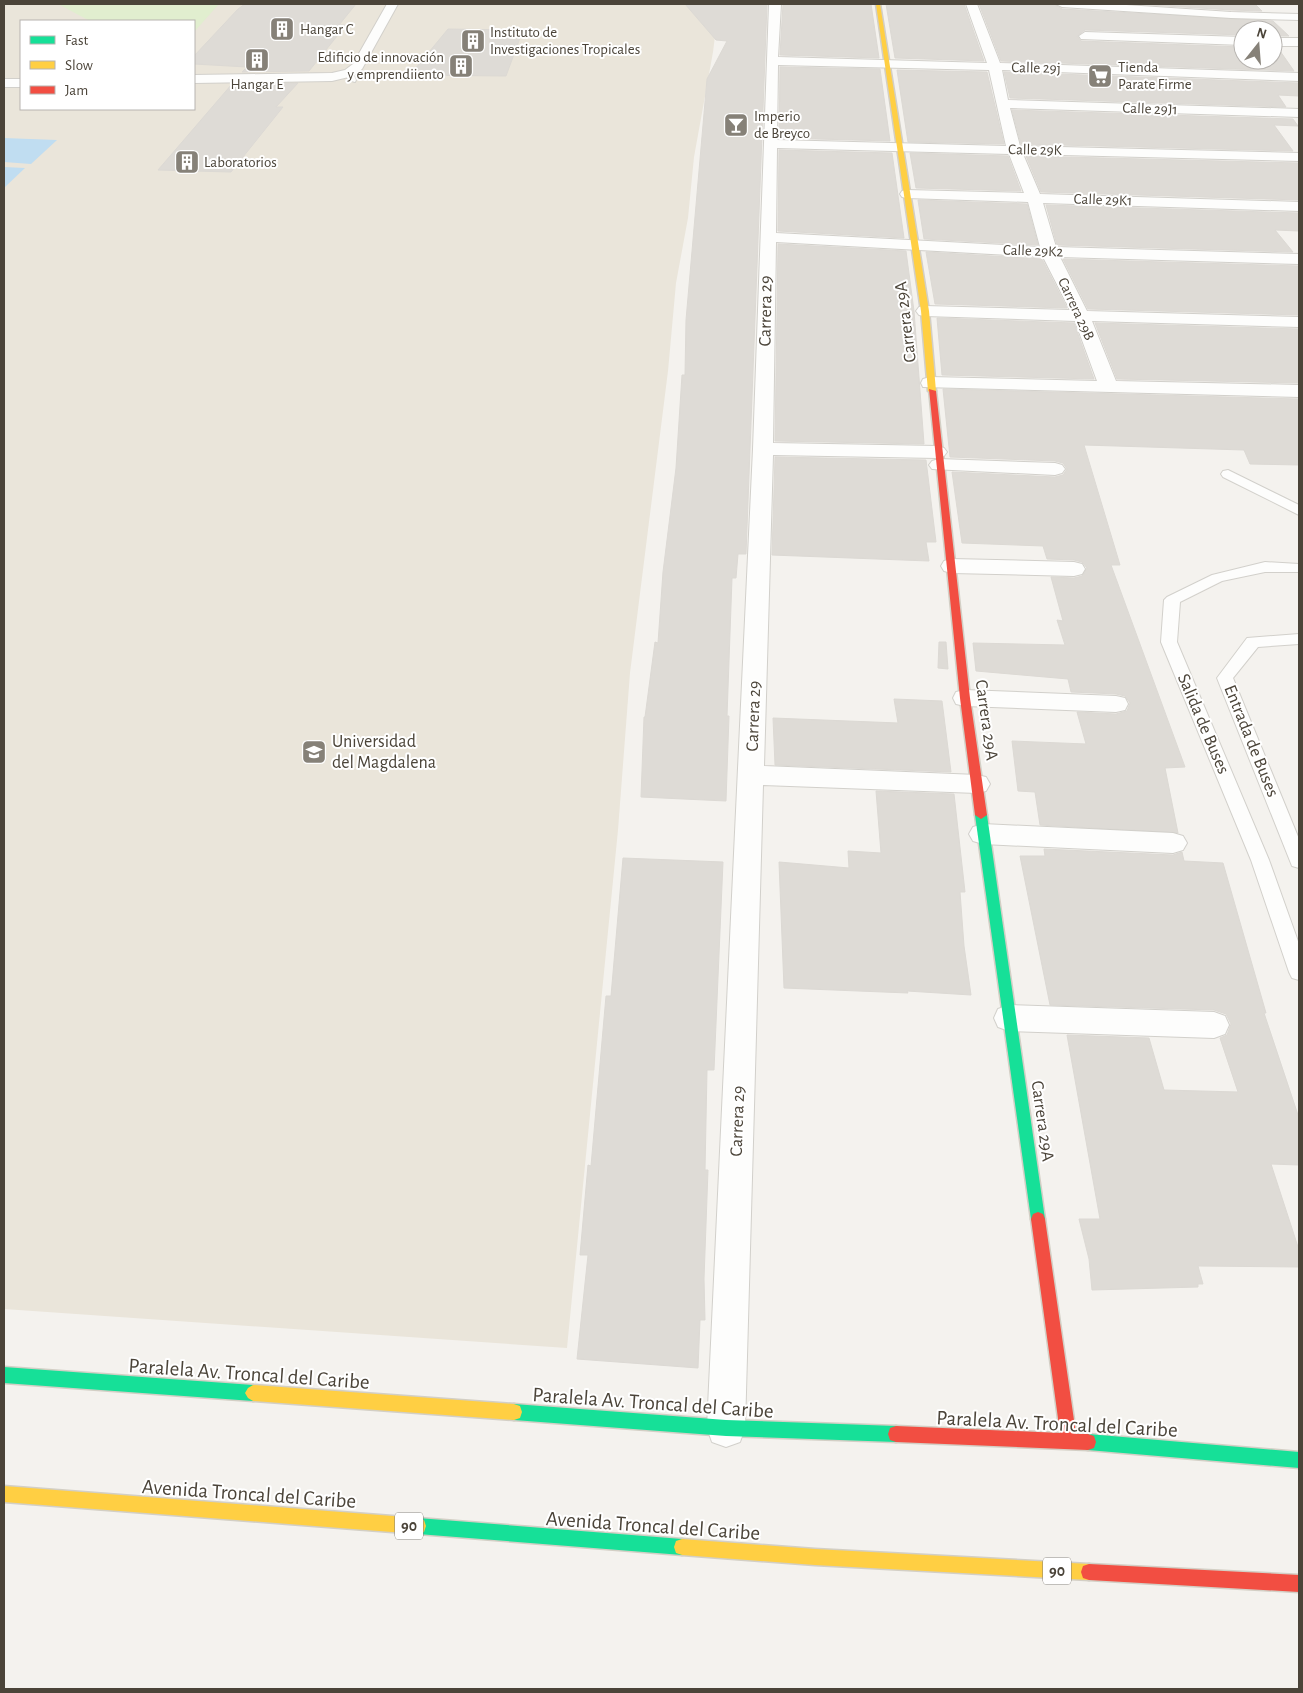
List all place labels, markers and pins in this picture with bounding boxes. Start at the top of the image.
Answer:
building icon: Hangar C [269,16,295,42]
place label: Hangar C [300,22,354,37]
place label: Instituto de Investigaciones Tropicales [490,25,640,57]
building icon: Instituto de Investigaciones Tropicales [460,28,486,54]
building icon: Hangar E [244,47,270,73]
place label: Edificio de innovación y emprendiiento [318,50,444,82]
building icon: Edificio de innovación y emprendiiento [448,53,474,79]
place label: Tienda Parate Firme [1118,60,1192,92]
supermarket icon: Tienda Parate Firme [1087,63,1113,89]
place label: Hangar E [231,77,283,92]
place label: Imperio de Breyco [754,109,810,141]
bar icon: Imperio de Breyco [723,112,749,138]
building icon: Laboratorios [174,149,200,175]
place label: Laboratorios [204,155,277,170]
place label: Universidad del Magdalena [332,733,436,772]
school or university icon: Universidad del Magdalena [301,739,327,765]

